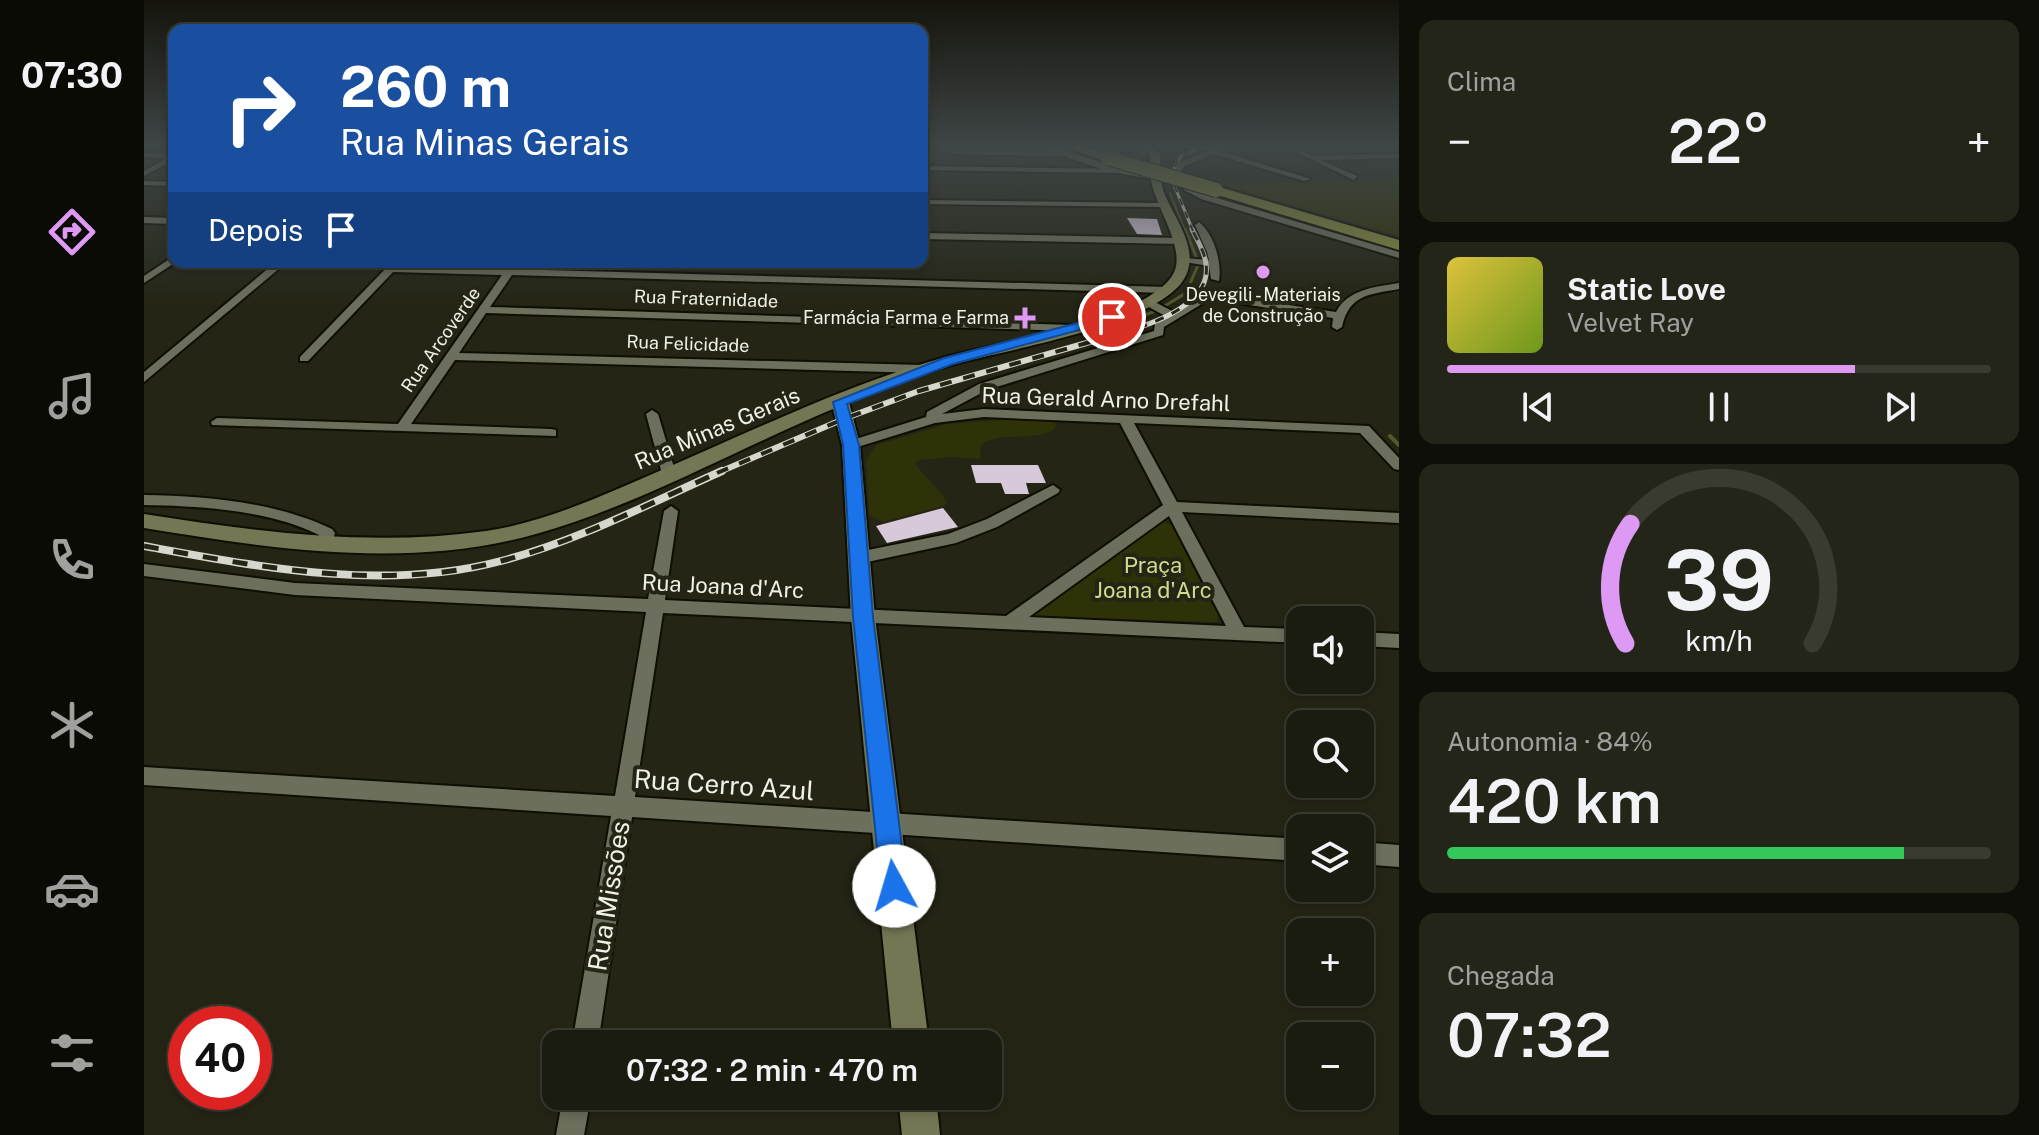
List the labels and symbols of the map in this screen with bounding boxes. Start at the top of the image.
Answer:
marker: Devegili - Materiais de Construção [1254,263,1272,281]
street label: Rua Arcoverde [397,283,485,396]
pin [1078,283,1146,351]
place label: Devegili - Materiais de Construção [1185,284,1341,326]
street label: Rua Fraternidade [634,285,778,312]
place label: Farmácia Farma e Farma [803,307,1009,328]
marker: Farmácia Farma e Farma [1016,309,1034,327]
street label: Rua Felicidade [626,331,750,356]
street label: Rua Minas Gerais [631,382,803,474]
street label: Rua Gerald Arno Drefahl [981,382,1231,416]
park label: Praça Joana d'Arc [1094,552,1212,603]
street label: Rua Joana d'Arc [641,569,805,603]
street label: Rua Cerro Azul [633,763,815,806]
street label: Rua Missões [581,819,636,973]
position arrow [852,844,936,928]
speed limit sign: 40 [168,1006,272,1110]

